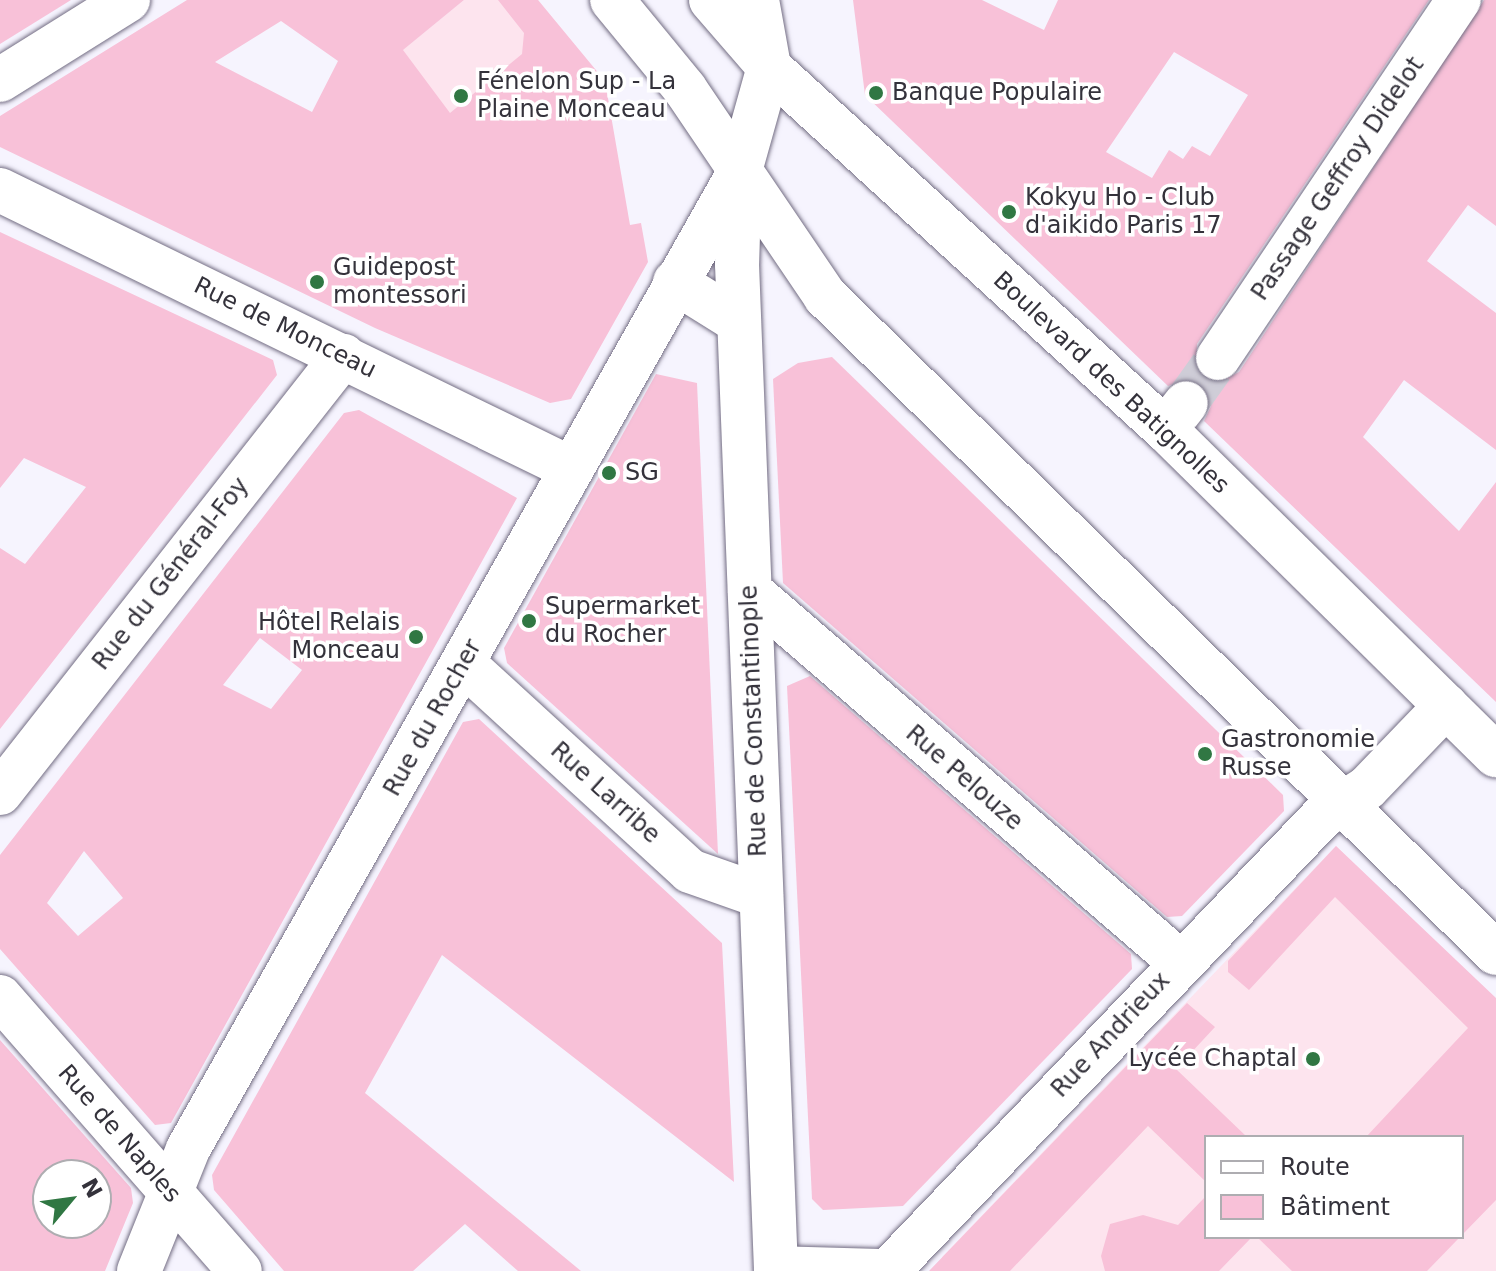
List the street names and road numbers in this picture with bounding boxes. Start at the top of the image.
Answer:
street label: Passage Geffroy Didelot [1246,52,1430,306]
street label: Boulevard des Batignolles [987,266,1235,500]
street label: Rue de Monceau [189,271,381,385]
street label: Rue du Général-Foy [87,472,255,676]
street label: Rue de Constantinople [735,585,773,857]
street label: Rue du Rocher [378,635,488,801]
street label: Rue Pelouze [900,719,1028,837]
street label: Rue Larribe [544,736,666,850]
street label: Rue Andrieux [1046,966,1176,1104]
street label: Rue de Naples [51,1059,187,1209]

